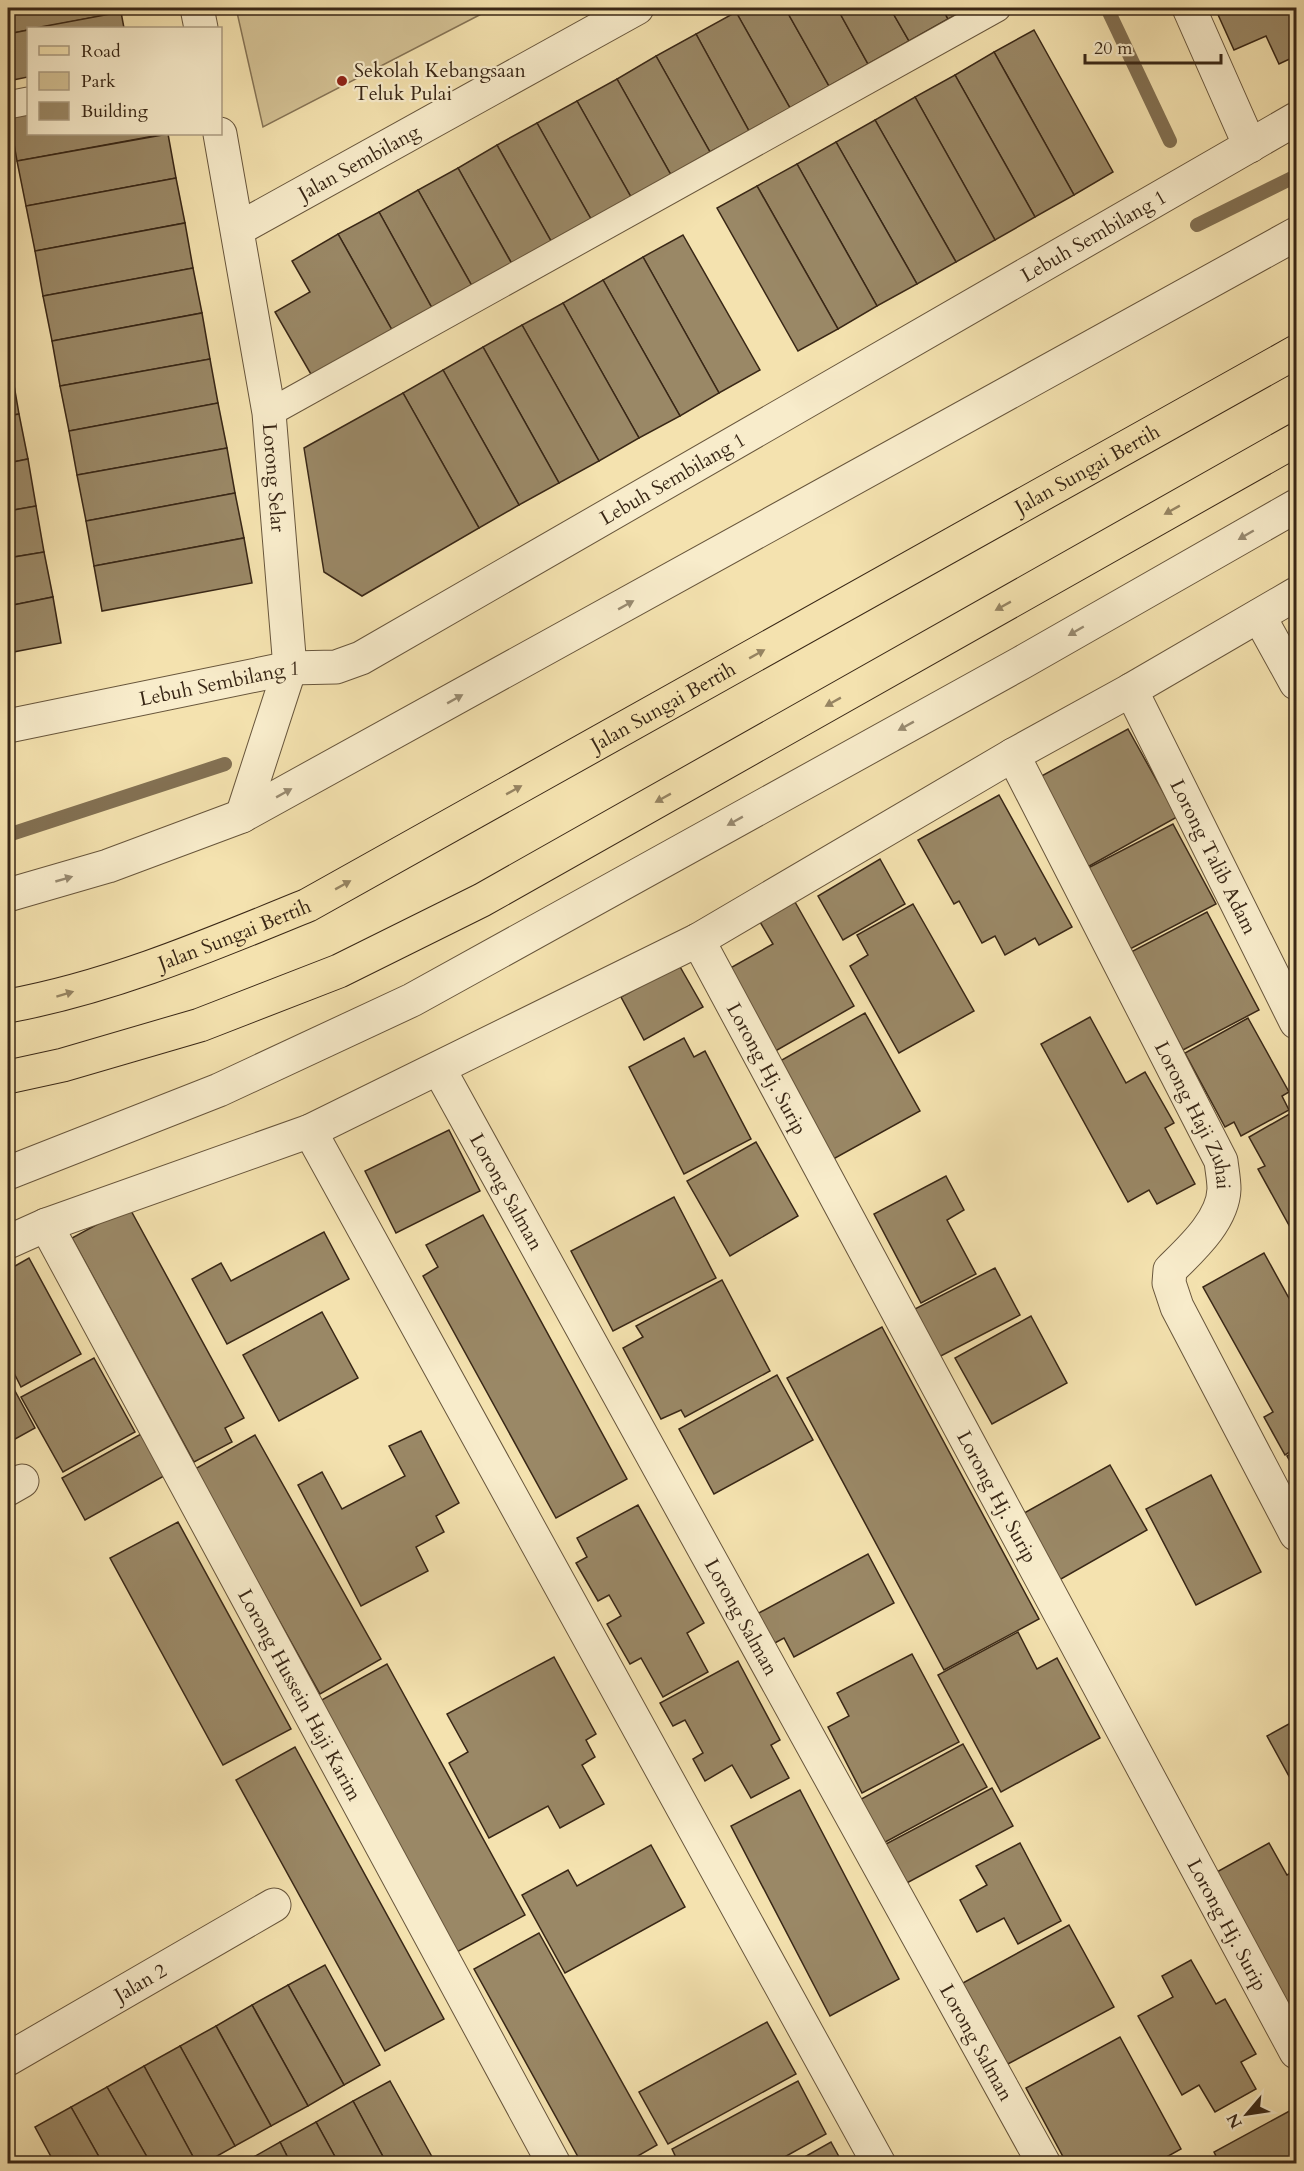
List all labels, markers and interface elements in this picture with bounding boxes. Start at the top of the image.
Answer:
legend [27,27,222,135]
scale bar [1085,27,1222,65]
text: 20 m [1094,36,1133,61]
text: Road [81,39,121,64]
place label: Sekolah Kebangsaan Teluk Pulai [354,57,527,107]
text: Park [81,69,116,94]
marker: Sekolah Kebangsaan Teluk Pulai [335,74,349,88]
text: Building [81,99,149,124]
street label: Jalan Sembilang [291,117,425,208]
street label: Lebuh Sembilang 1 [1016,183,1171,288]
street label: Jalan Sungai Bertih [1007,418,1164,522]
street label: Lorong Selar [256,422,292,534]
street label: Lebuh Sembilang 1 [595,426,750,531]
one-way arrow [1164,505,1181,515]
one-way arrow [1237,530,1254,540]
one-way arrow [618,600,635,610]
one-way arrow [994,601,1011,611]
one-way arrow [1067,626,1084,636]
one-way arrow [749,649,766,659]
street label: Lebuh Sembilang 1 [137,654,300,712]
street label: Jalan Sungai Bertih [583,655,740,759]
one-way arrow [447,694,464,704]
one-way arrow [824,697,841,707]
one-way arrow [897,721,914,731]
street label: Lorong Talib Adam [1164,775,1264,939]
one-way arrow [505,785,522,795]
one-way arrow [276,788,293,798]
one-way arrow [654,793,671,803]
one-way arrow [726,816,743,826]
one-way arrow [55,874,73,883]
one-way arrow [335,880,352,890]
street label: Jalan Sungai Bertih [152,892,315,978]
one-way arrow [56,989,74,998]
street label: Lorong Hj. Surip [721,998,814,1139]
street label: Lorong Haji Zuhai [1148,1037,1238,1190]
street label: Lorong Salman [464,1128,550,1255]
street label: Lorong Hj. Surip [951,1426,1044,1567]
street label: Lorong Salman [699,1554,785,1681]
street label: Lorong Hussein Haji Karim [232,1584,368,1805]
street label: Lorong Hj. Surip [1181,1854,1274,1996]
street label: Jalan 2 [107,1957,171,2010]
street label: Lorong Salman [934,1979,1020,2106]
north arrow [1217,2084,1277,2144]
text: N [1222,2109,1248,2132]

